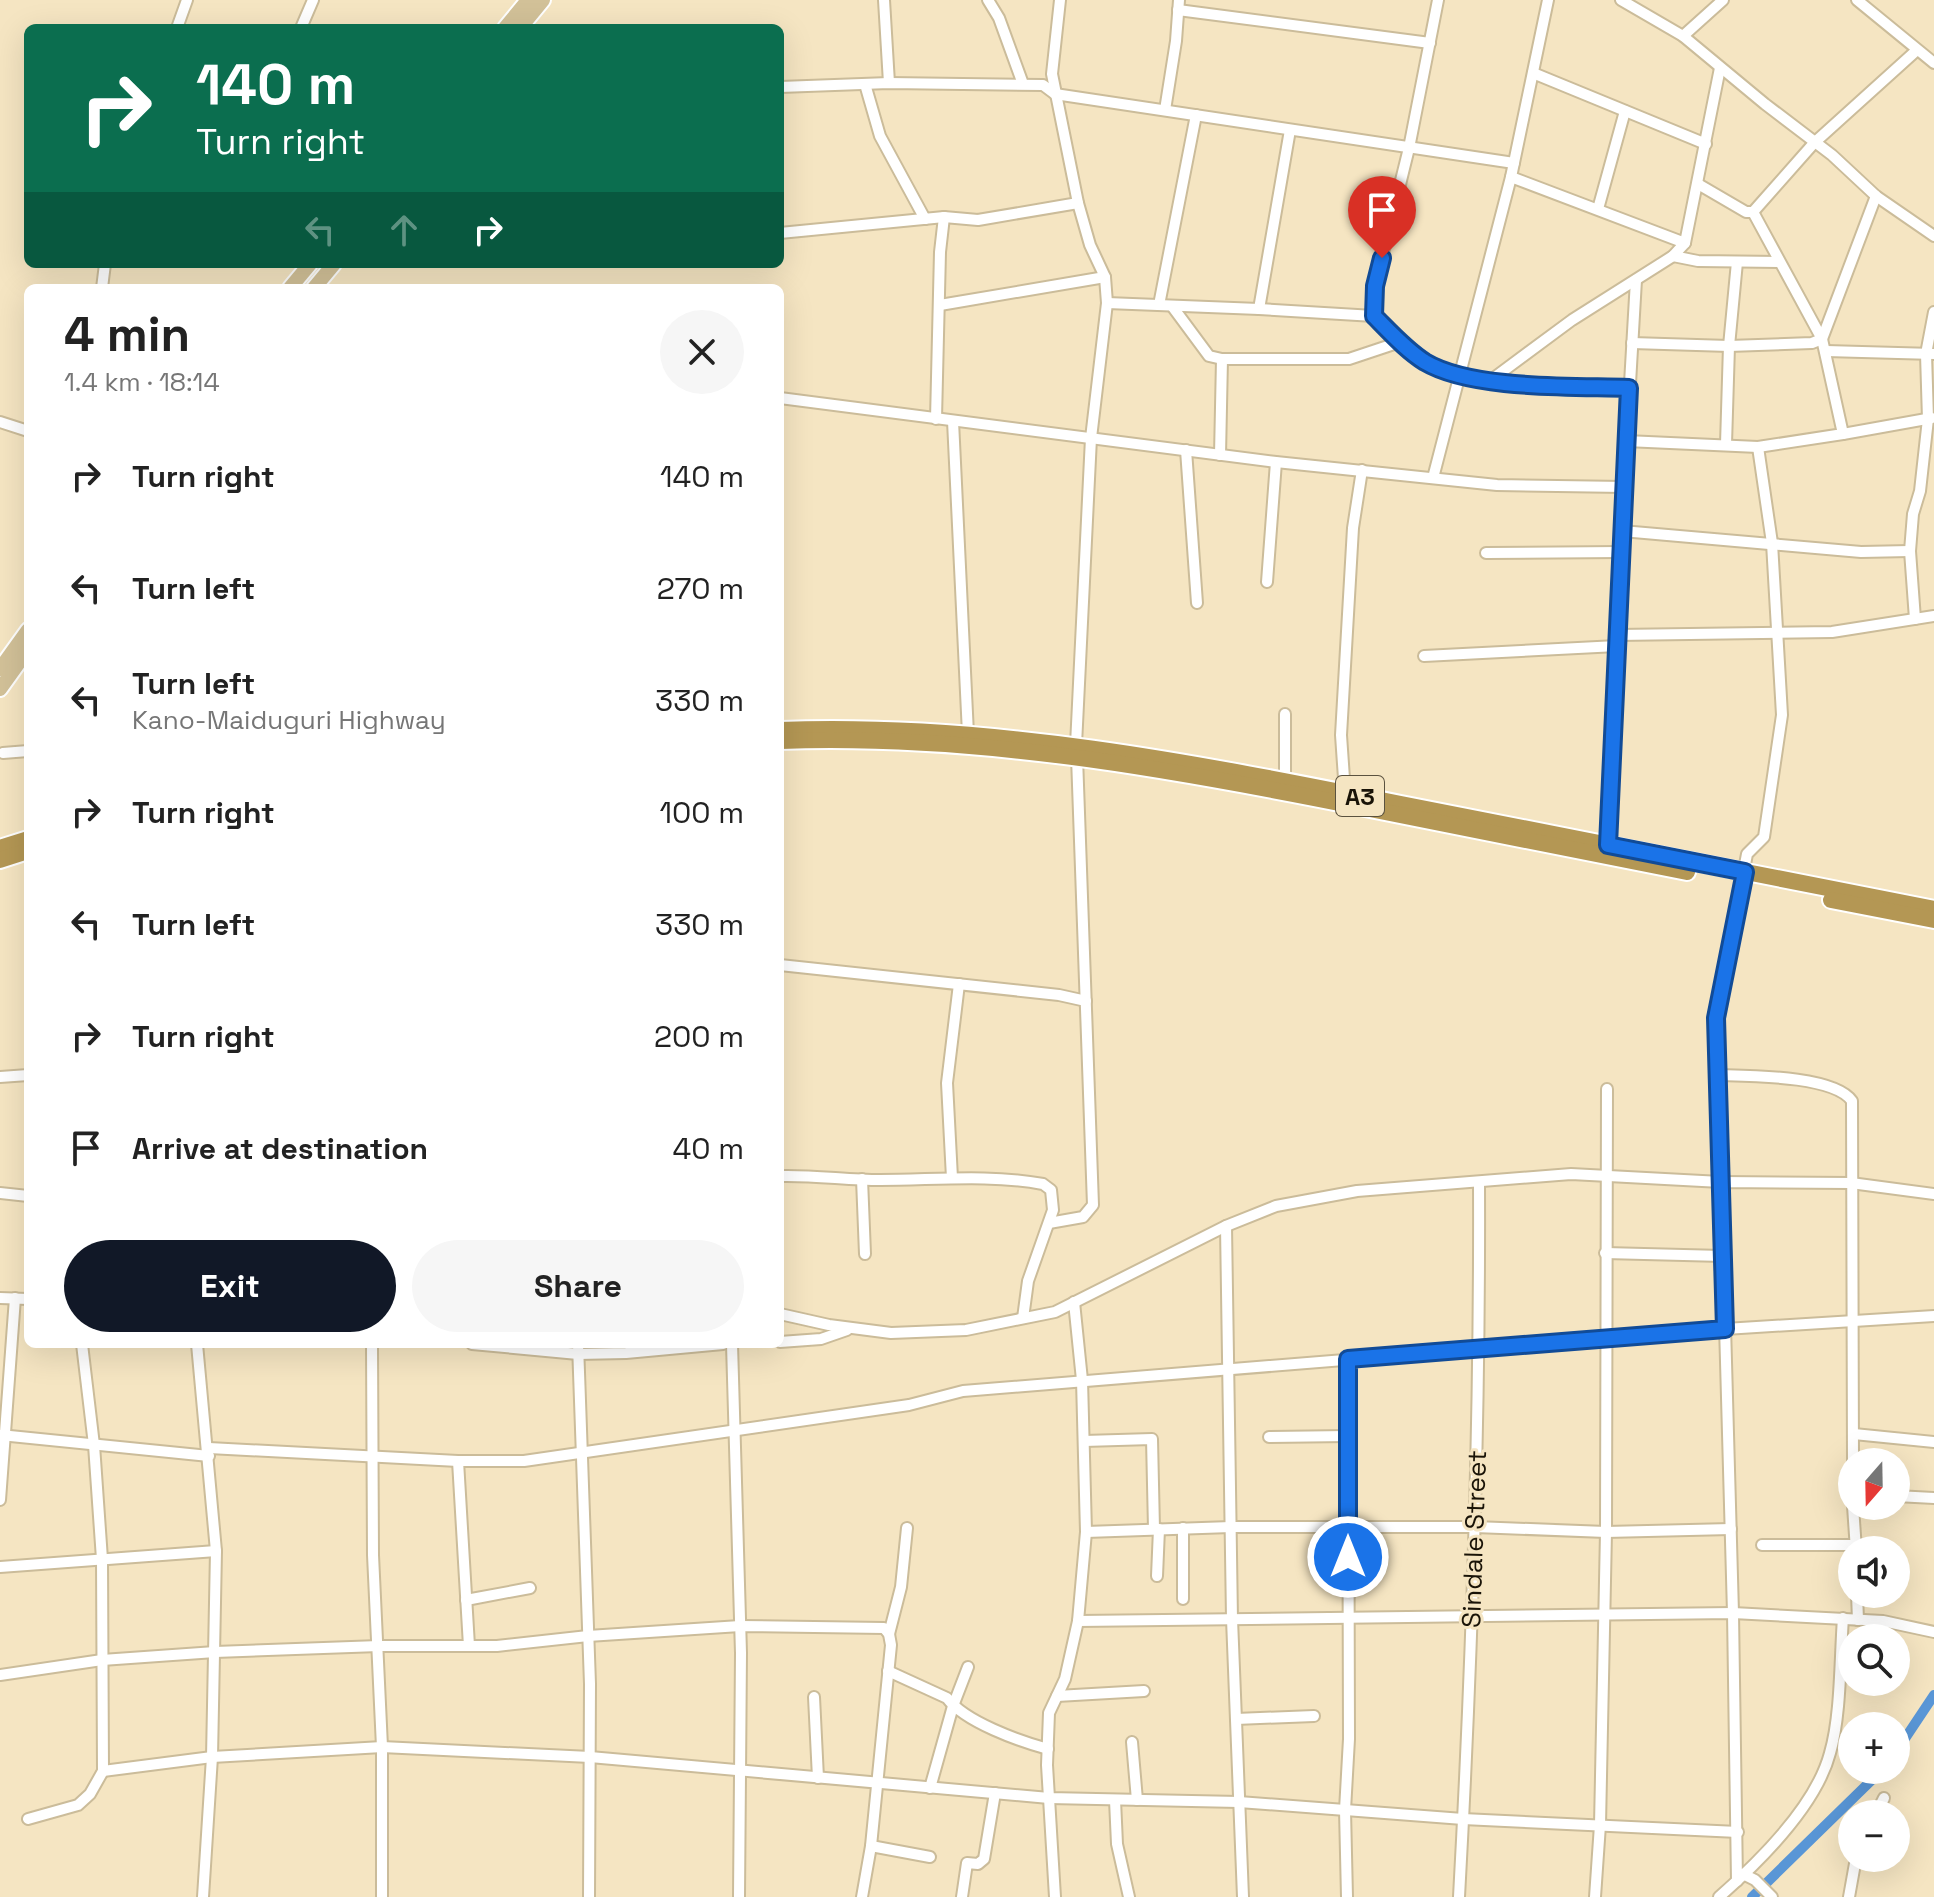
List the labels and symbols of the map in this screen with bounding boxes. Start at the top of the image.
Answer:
pin [1348,176,1416,258]
road number: A3 [1336,776,1384,816]
north arrow [1838,1448,1910,1520]
street label: Sindale Street [1454,1450,1494,1628]
position arrow [1306,1515,1390,1599]

